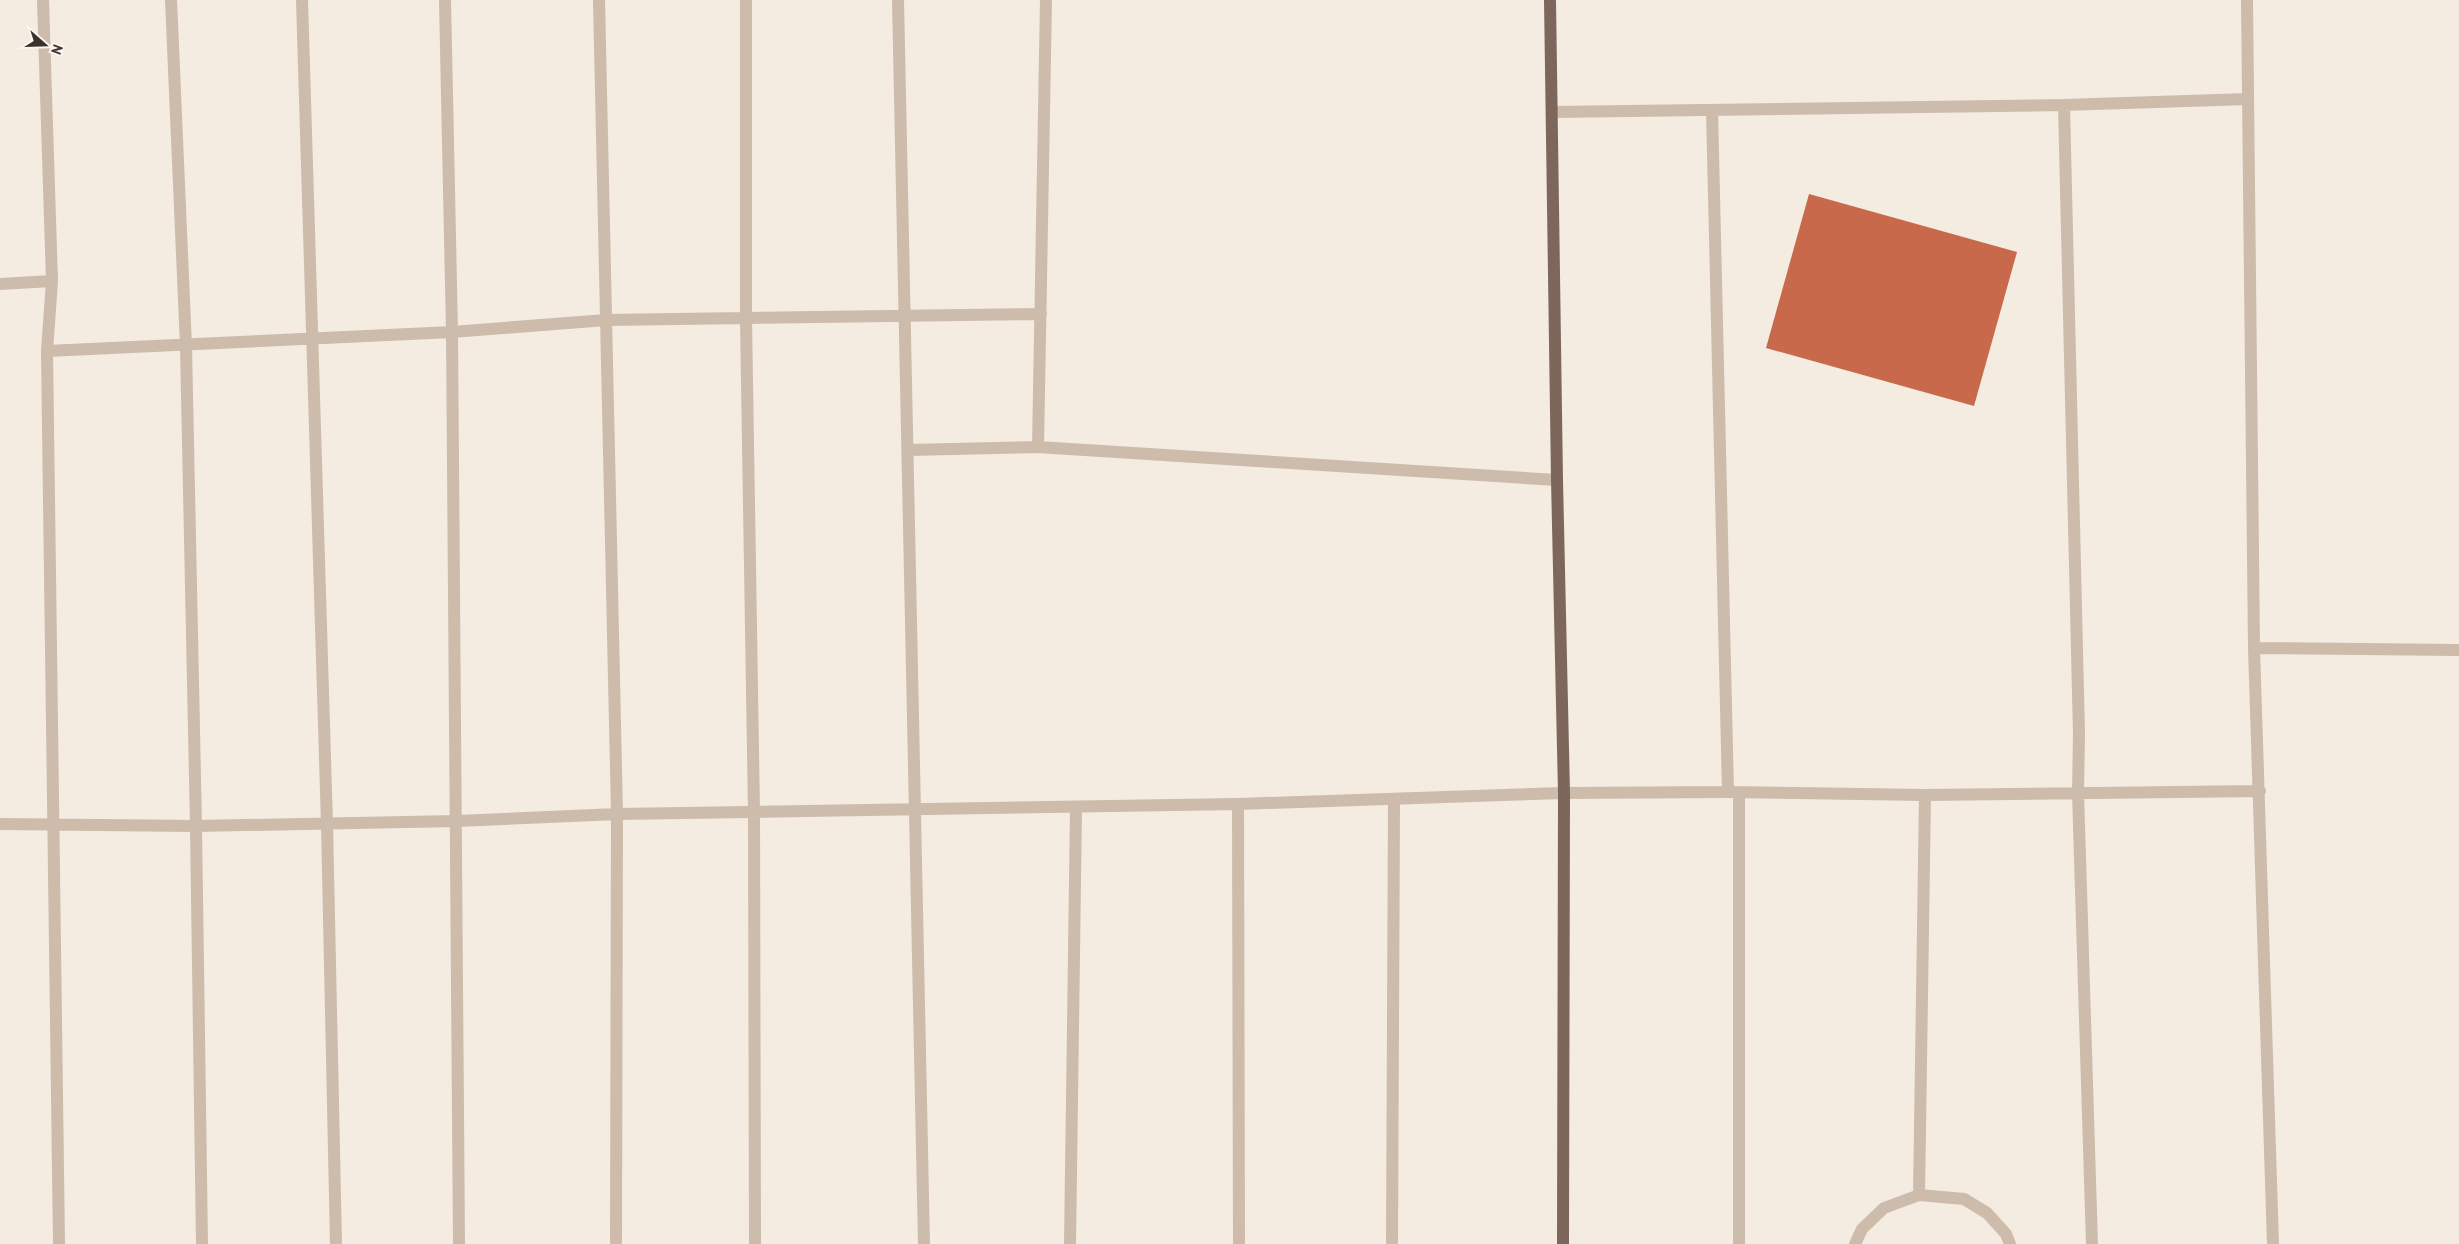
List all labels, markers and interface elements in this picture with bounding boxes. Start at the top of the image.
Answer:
north arrow [20,20,70,70]
text: N [47,42,67,57]

